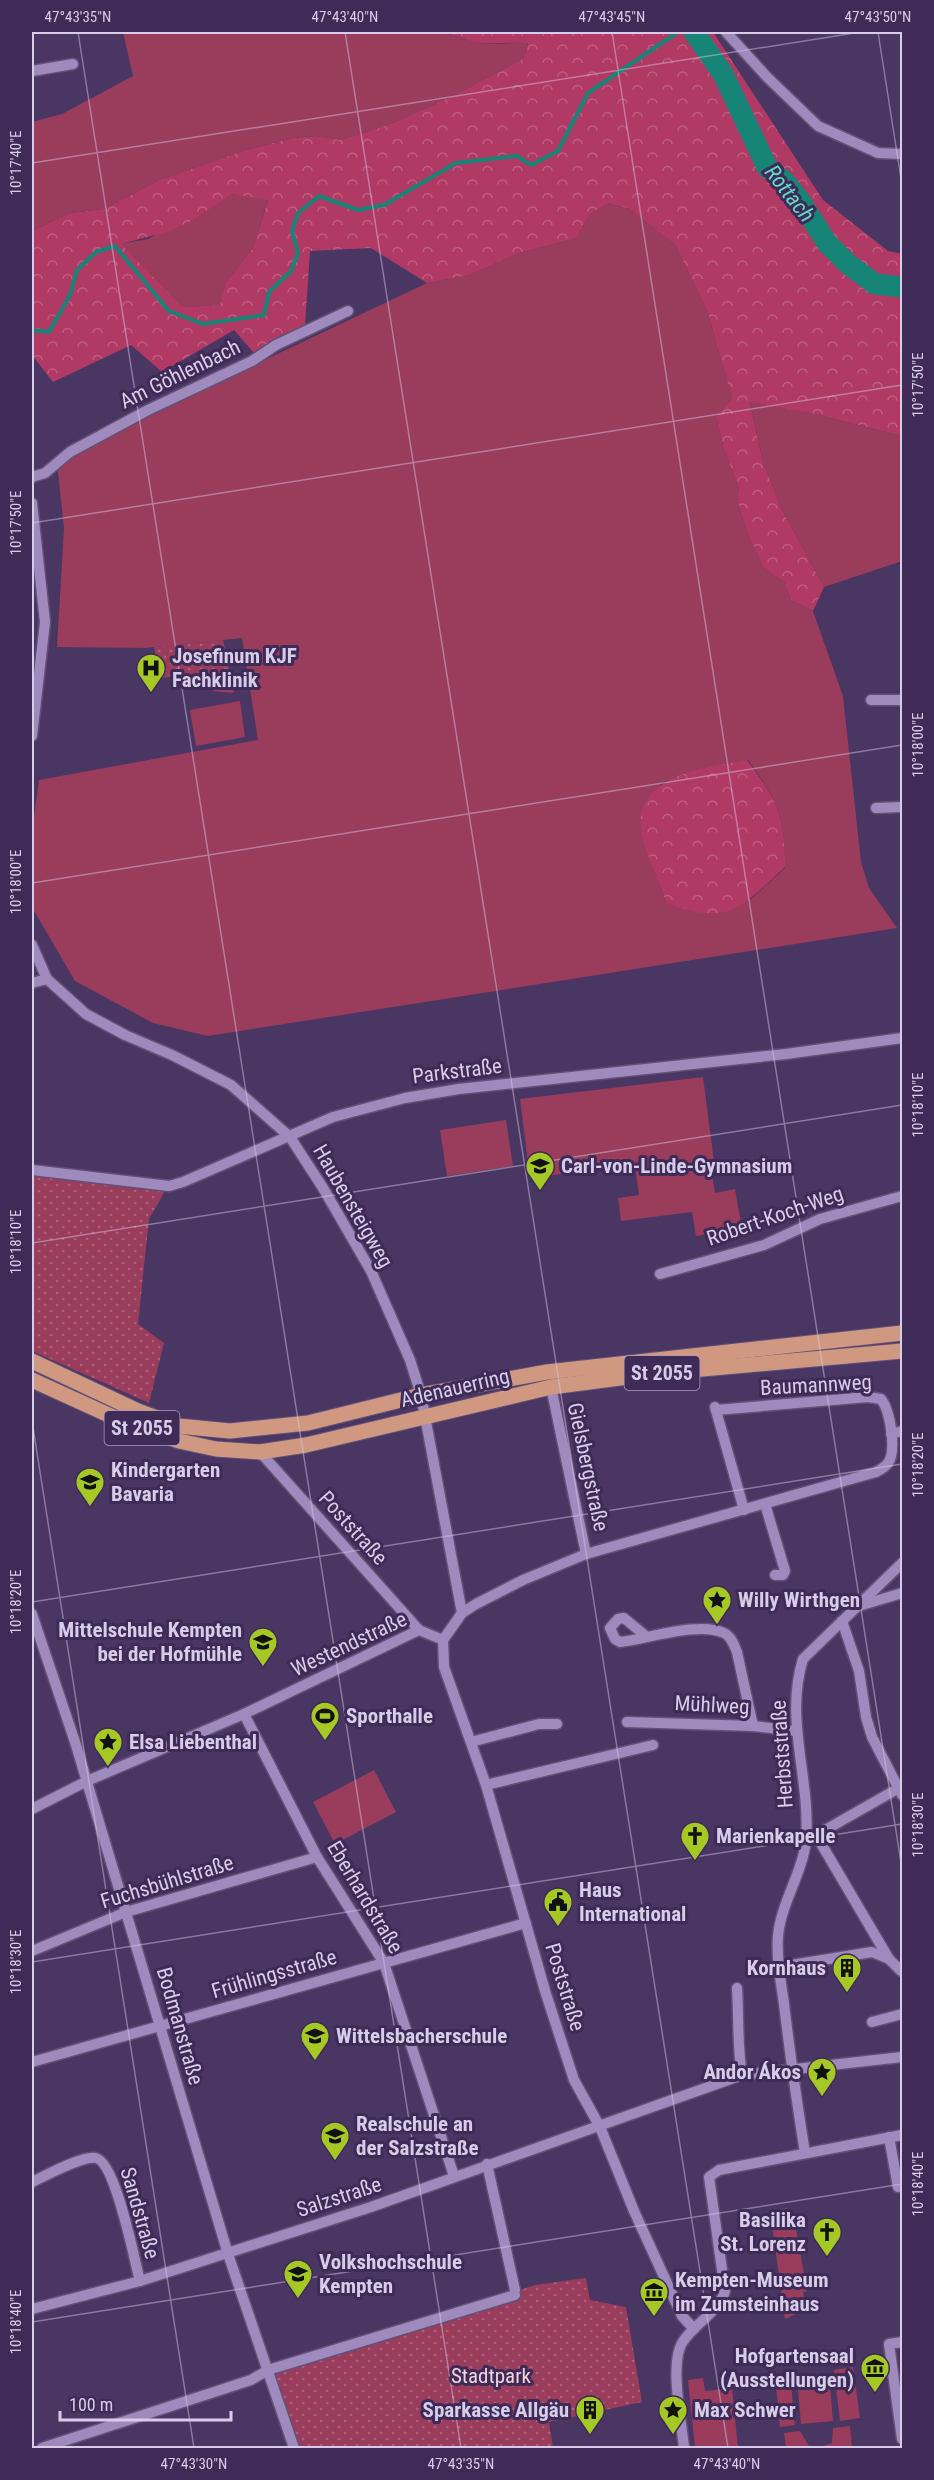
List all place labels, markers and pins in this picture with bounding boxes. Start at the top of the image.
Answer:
place label: Josefinum KJF Fachklinik [172,644,297,692]
hospital icon: Josefinum KJF Fachklinik [135,652,167,694]
school or university icon: Carl-von-Linde-Gymnasium [524,1150,556,1192]
place label: Carl-von-Linde-Gymnasium [561,1154,792,1178]
place label: Kindergarten Bavaria [111,1458,220,1506]
school or university icon: Kindergarten Bavaria [74,1466,106,1508]
place icon: Willy Wirthgen [701,1584,733,1626]
place label: Willy Wirthgen [738,1588,860,1612]
place label: Mittelschule Kempten bei der Hofmühle [58,1618,242,1666]
school or university icon: Mittelschule Kempten bei der Hofmühle [247,1626,279,1668]
sports icon: Sporthalle [309,1700,341,1742]
place label: Sporthalle [346,1704,433,1728]
place icon: Elsa Liebenthal [92,1726,124,1768]
place label: Elsa Liebenthal [129,1730,257,1754]
church icon: Marienkapelle [679,1820,711,1862]
place label: Marienkapelle [716,1824,835,1848]
place label: Haus International [579,1878,686,1926]
public building icon: Haus International [542,1886,574,1928]
building icon: Kornhaus [831,1952,863,1994]
place label: Kornhaus [747,1956,826,1980]
school or university icon: Wittelsbacherschule [299,2020,331,2062]
place label: Wittelsbacherschule [336,2024,507,2048]
place icon: Andor Ákos [806,2056,838,2098]
place label: Andor Ákos [703,2060,801,2084]
place label: Realschule an der Salzstraße [356,2112,479,2160]
school or university icon: Realschule an der Salzstraße [319,2120,351,2162]
place label: Basilika St. Lorenz [720,2208,806,2256]
church icon: Basilika St. Lorenz [811,2216,843,2258]
place label: Volkshochschule Kempten [319,2250,462,2298]
school or university icon: Volkshochschule Kempten [282,2258,314,2300]
place label: Kempten-Museum im Zumsteinhaus [675,2268,829,2316]
museum icon: Kempten-Museum im Zumsteinhaus [638,2276,670,2318]
place label: Hofgartensaal (Ausstellungen) [720,2344,854,2392]
museum icon: Hofgartensaal (Ausstellungen) [859,2352,891,2394]
building icon: Sparkasse Allgäu [574,2394,606,2436]
place icon: Max Schwer [657,2394,689,2436]
place label: Sparkasse Allgäu [423,2398,569,2422]
place label: Max Schwer [694,2398,796,2422]

